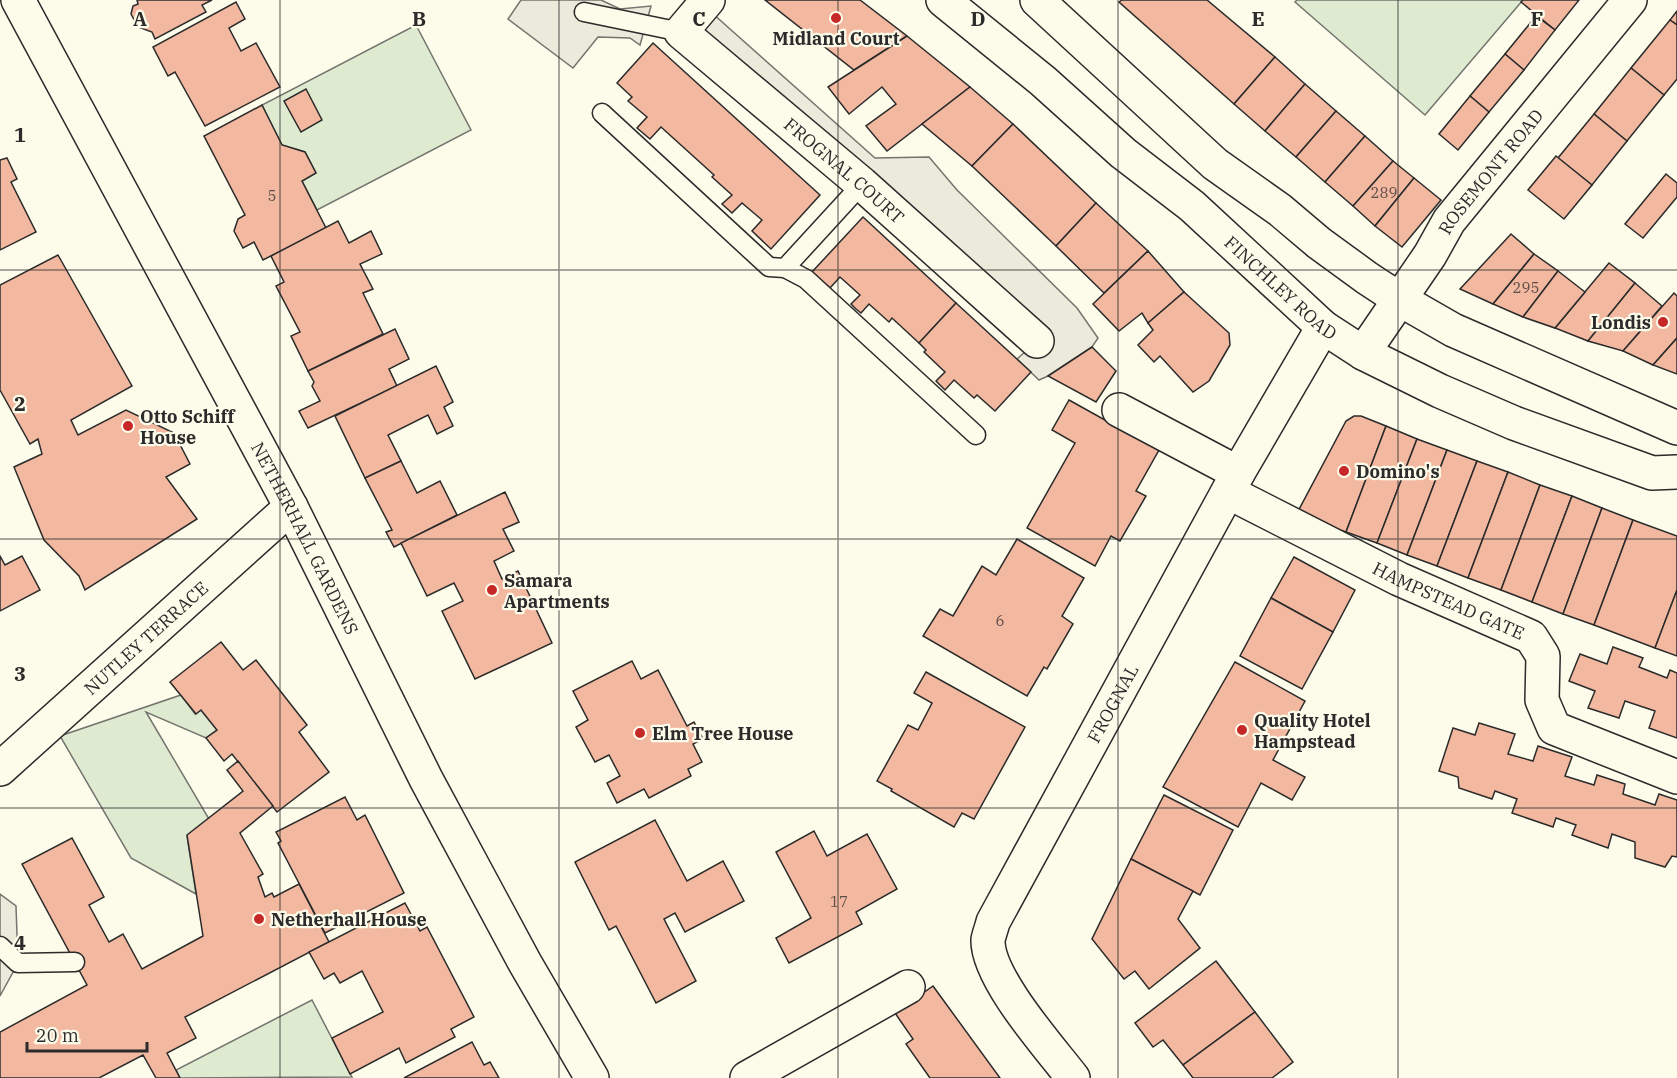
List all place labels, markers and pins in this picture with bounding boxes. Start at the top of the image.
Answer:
marker: Midland Court [829,11,843,25]
place label: Midland Court [773,27,900,50]
place label: Londis [1591,311,1651,334]
marker: Londis [1656,315,1670,329]
place label: Otto Schiff House [140,405,236,449]
marker: Otto Schiff House [121,419,135,433]
place label: Domino's [1356,460,1440,483]
marker: Domino's [1337,464,1351,478]
place label: Samara Apartments [504,569,610,613]
marker: Samara Apartments [485,583,499,597]
place label: Quality Hotel Hampstead [1254,709,1371,753]
place label: Elm Tree House [652,722,793,745]
marker: Quality Hotel Hampstead [1235,723,1249,737]
marker: Elm Tree House [633,726,647,740]
place label: Netherhall House [271,908,427,931]
marker: Netherhall House [252,912,266,926]

